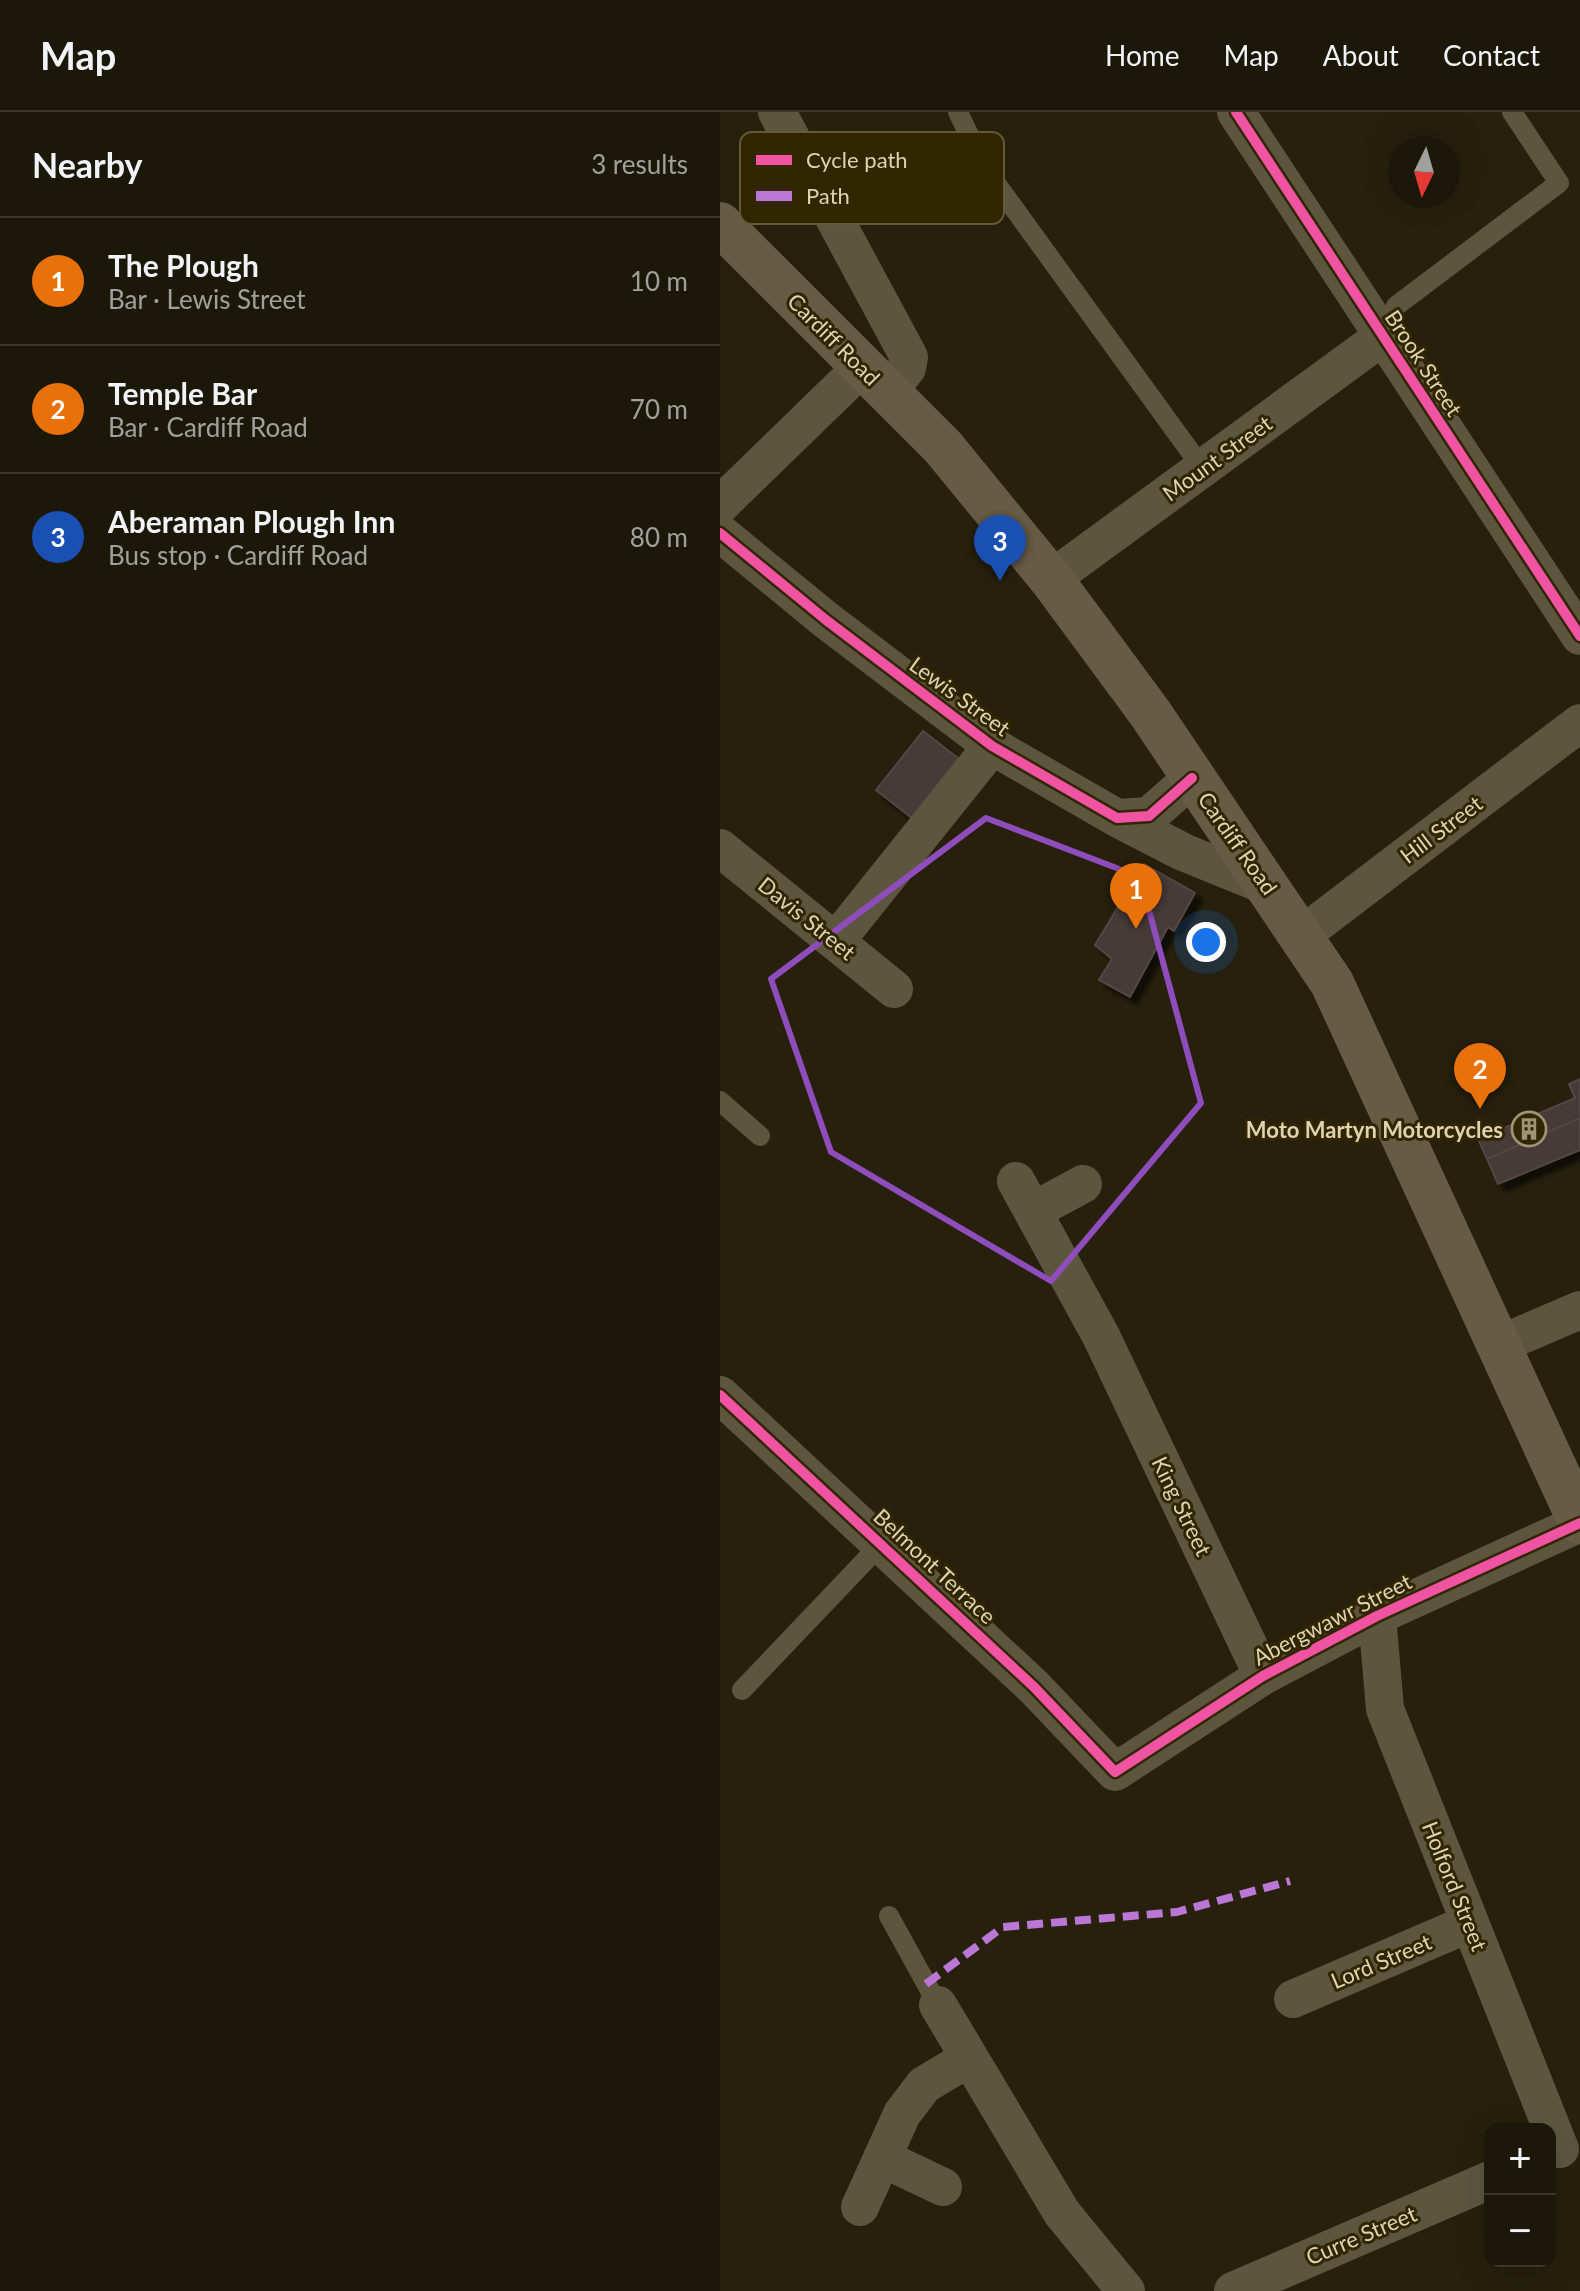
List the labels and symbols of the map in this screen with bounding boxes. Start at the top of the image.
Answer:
legend [740,132,1004,224]
north arrow [1388,136,1460,208]
text: Cycle path [806,146,908,173]
text: Path [806,182,850,209]
street label: Cardiff Road [782,287,886,391]
street label: Brook Street [1380,305,1468,421]
street label: Mount Street [1157,409,1277,507]
pin: 3 [974,515,1026,581]
street label: Lewis Street [904,650,1016,742]
street label: Cardiff Road [1193,786,1283,900]
street label: Hill Street [1395,789,1487,869]
pin: 1 [1110,863,1162,929]
street label: Davis Street [753,871,861,965]
your location [1186,922,1226,962]
pin: 2 [1454,1043,1506,1109]
building icon: Moto Martyn Motorcycles [1510,1110,1548,1148]
place label: Moto Martyn Motorcycles [1246,1116,1503,1143]
street label: King Street [1146,1452,1218,1560]
street label: Belmont Terrace [868,1503,1002,1629]
street label: Abergwawr Street [1248,1567,1416,1671]
street label: Holford Street [1417,1817,1493,1955]
street label: Lord Street [1327,1928,1435,1994]
street label: Curre Street [1302,2200,1420,2270]

